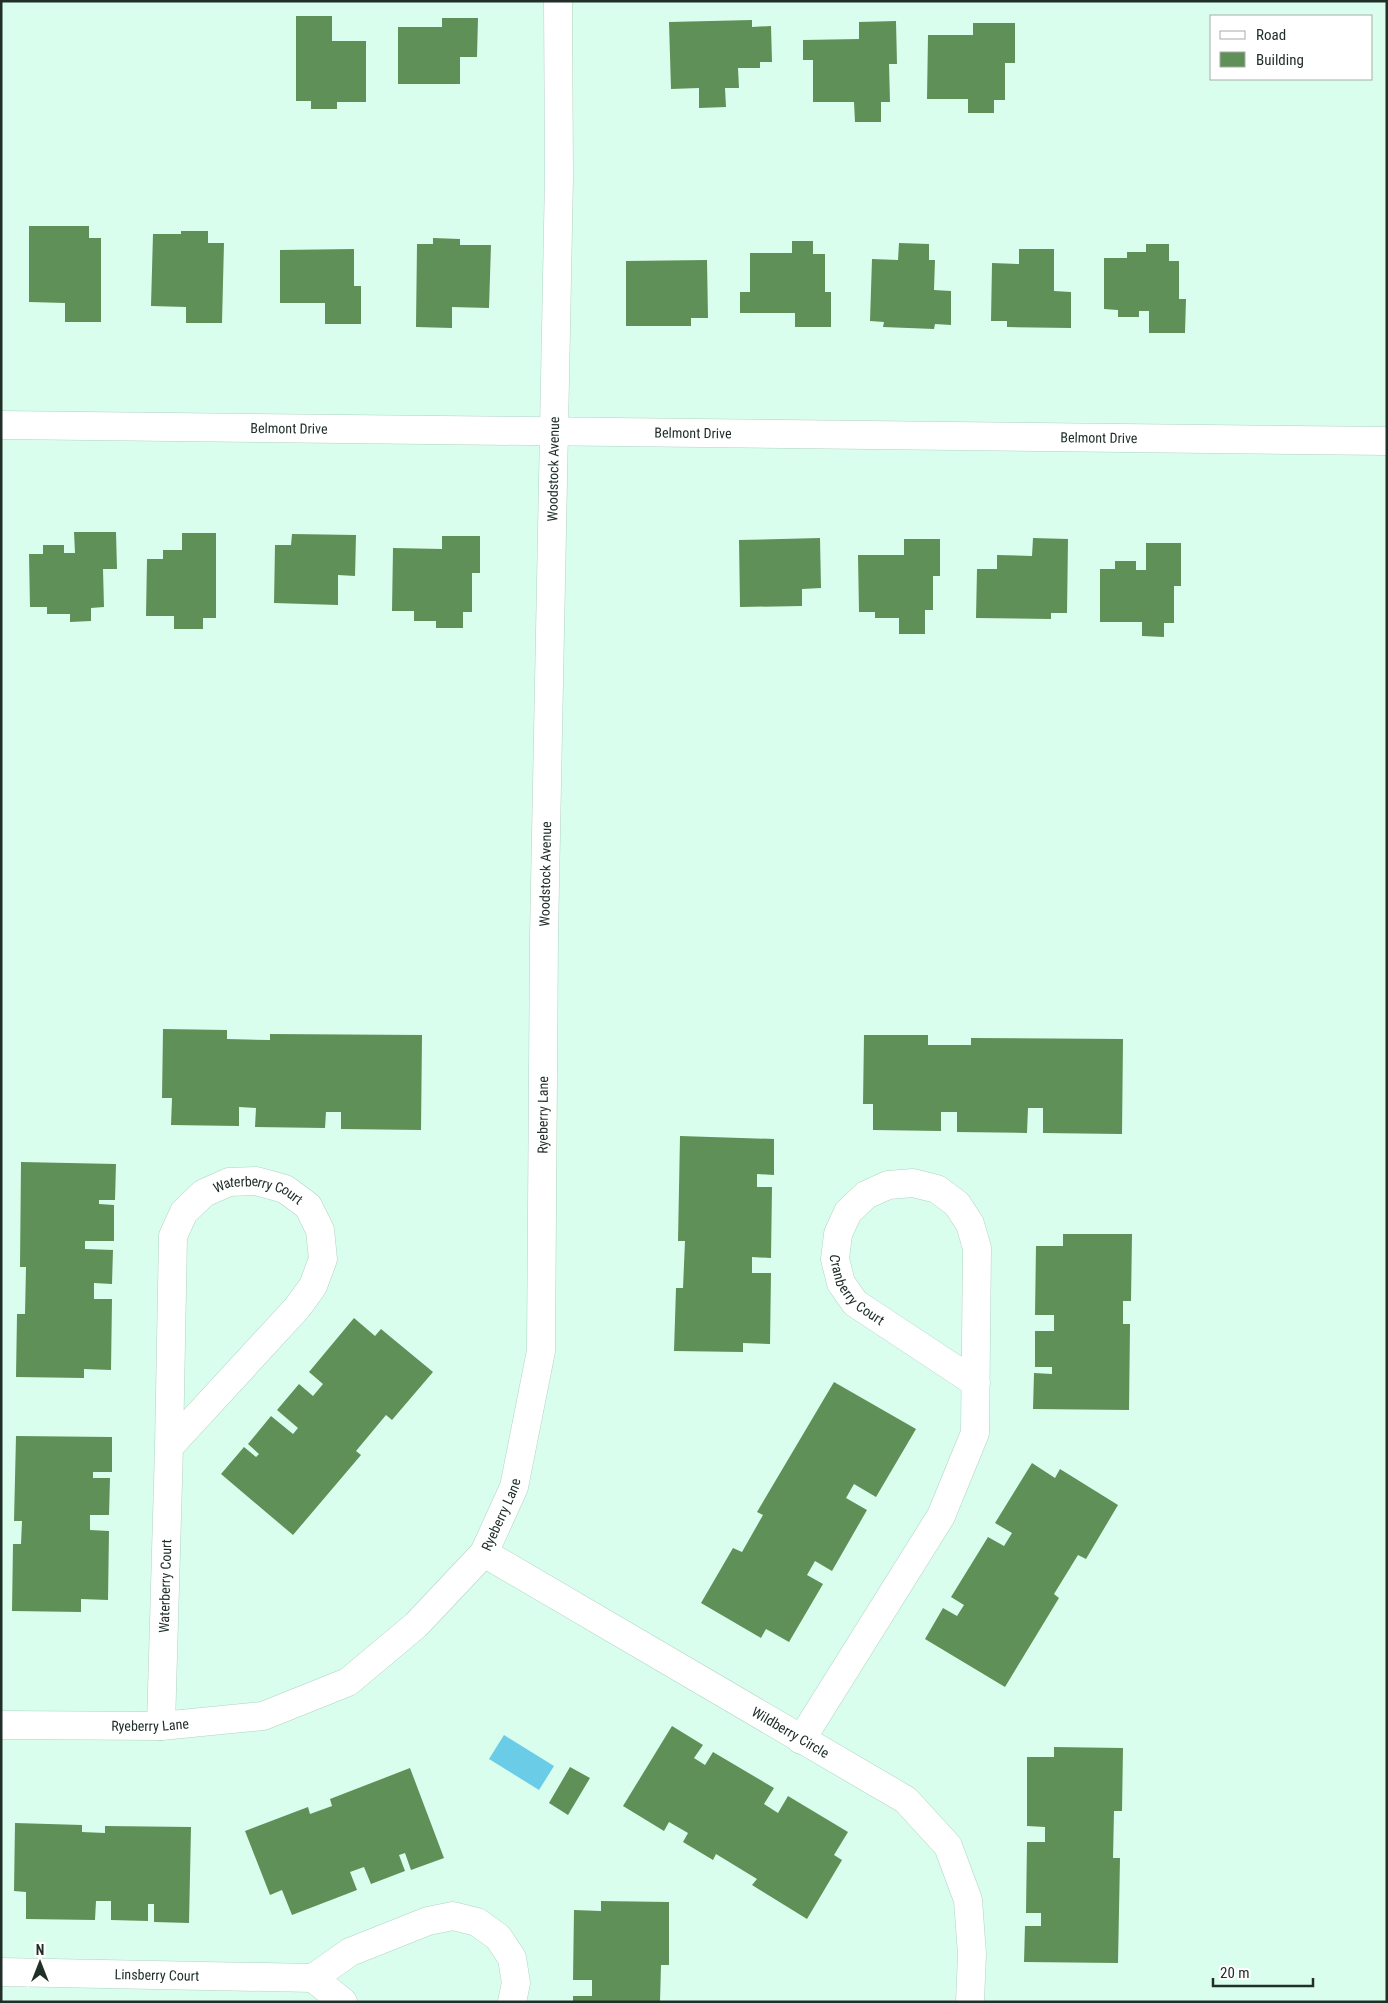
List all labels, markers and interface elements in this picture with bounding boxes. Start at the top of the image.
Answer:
legend [1210,15,1373,80]
text: Road [1256,26,1286,44]
text: Building [1256,51,1304,69]
street label: Woodstock Avenue [544,416,562,522]
street label: Belmont Drive [250,420,328,437]
street label: Belmont Drive [654,425,732,441]
street label: Belmont Drive [1060,429,1138,446]
street label: Woodstock Avenue [536,821,554,927]
street label: Ryeberry Lane [534,1076,551,1154]
street label: Waterberry Court [211,1173,306,1208]
street label: Cranberry Court [827,1254,887,1328]
street label: Ryeberry Lane [478,1477,524,1553]
street label: Waterberry Court [156,1539,174,1633]
street label: Wildberry Circle [749,1703,832,1761]
street label: Ryeberry Lane [111,1715,190,1734]
north arrow [15,1938,65,1988]
text: N [36,1942,44,1958]
scale bar [1213,1956,1313,1988]
text: 20 m [1220,1964,1250,1982]
street label: Linsberry Court [114,1966,199,1984]

